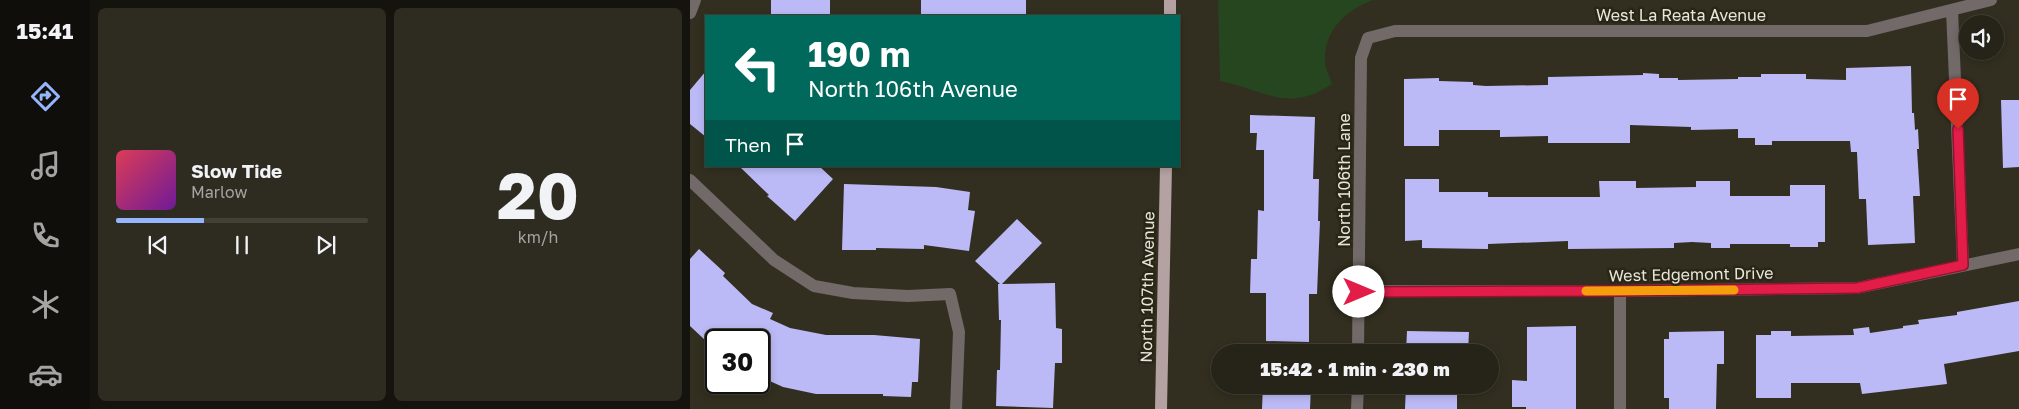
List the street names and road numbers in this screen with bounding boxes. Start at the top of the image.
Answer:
street label: West La Reata Avenue [1596,5,1766,25]
street label: North 106th Lane [1334,113,1354,247]
street label: North 107th Avenue [1136,211,1158,363]
street label: West Edgemont Drive [1608,263,1774,285]

